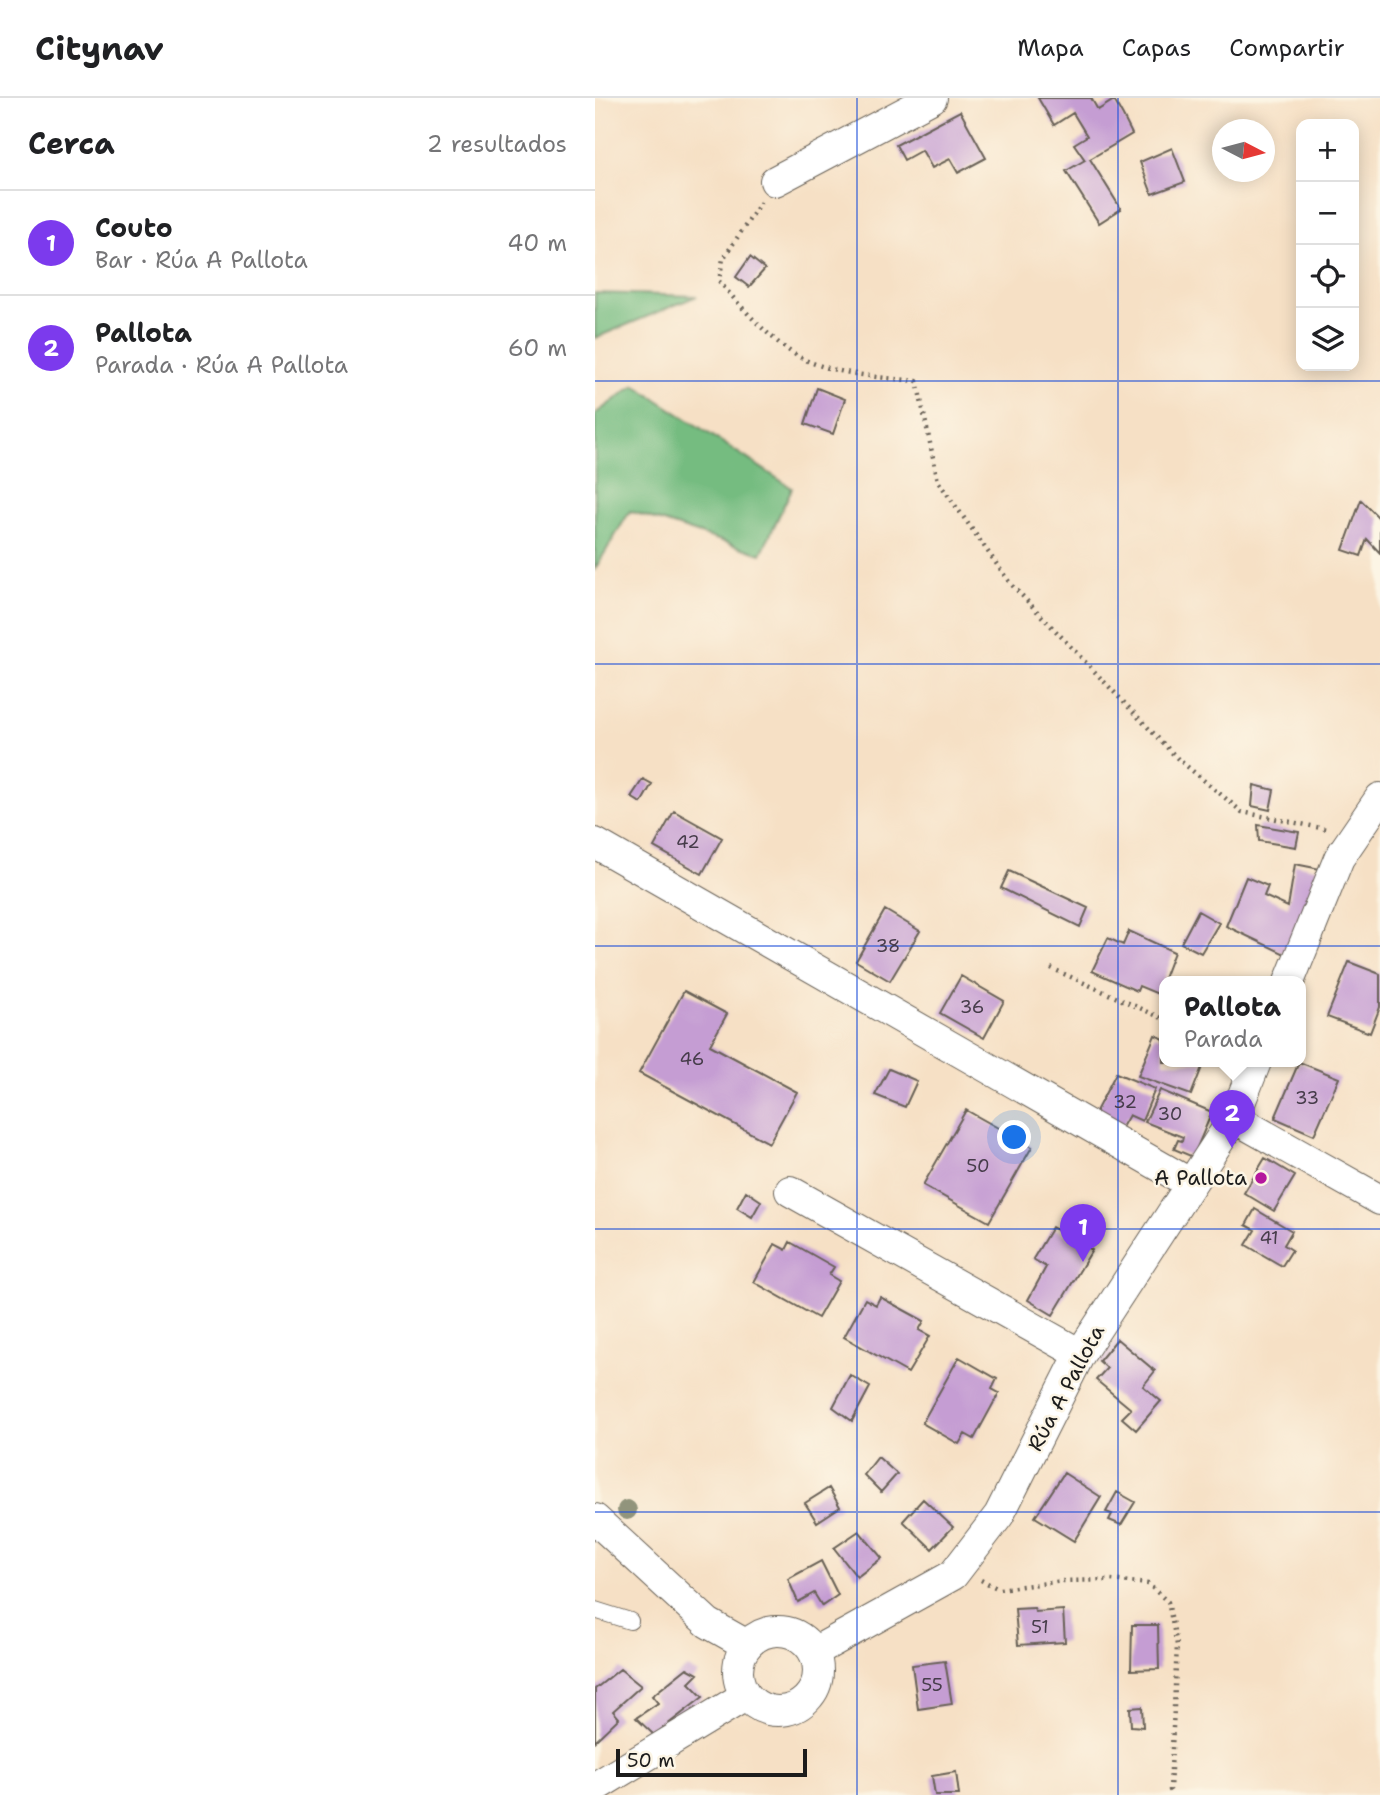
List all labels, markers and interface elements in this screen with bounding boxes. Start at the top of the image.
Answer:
text: Citynav [35,26,164,71]
text: Mapa [1017,32,1084,64]
text: Capas [1122,32,1191,64]
text: Compartir [1229,32,1345,64]
north arrow [1212,119,1275,182]
map controls [1296,119,1359,371]
button: + [1296,119,1359,182]
text: Cerca [28,123,115,164]
text: 2 resultados [427,129,567,159]
button: − [1296,182,1359,245]
text: Couto [95,210,173,245]
text: 1 [46,228,56,258]
text: 40 m [507,228,567,258]
text: Bar · Rúa A Pallota [95,245,308,275]
button: locate [1296,245,1359,308]
button: layers [1296,308,1359,371]
text: Pallota [95,315,192,350]
text: 2 [43,333,59,363]
text: 60 m [508,333,567,363]
text: Parada · Rúa A Pallota [95,350,348,380]
house number: 42 [676,830,700,854]
house number: 38 [876,934,900,958]
popup [1159,976,1306,1067]
text: Pallota [1184,989,1281,1024]
house number: 36 [960,995,984,1019]
text: Parada [1184,1024,1263,1054]
house number: 46 [680,1047,704,1071]
house number: 33 [1295,1086,1319,1110]
house number: 32 [1113,1090,1137,1114]
pin: 2 [1209,1090,1255,1148]
house number: 30 [1158,1102,1182,1126]
your location [997,1120,1031,1154]
house number: 50 [966,1154,990,1178]
place label: A Pallota [1154,1164,1247,1192]
marker: A Pallota [1253,1170,1269,1186]
pin: 1 [1060,1204,1106,1262]
house number: 41 [1259,1226,1279,1250]
street label: Rúa A Pallota [1021,1320,1111,1456]
house number: 51 [1031,1615,1049,1639]
house number: 55 [921,1673,943,1697]
scale bar [616,1746,807,1778]
text: 50 m [627,1748,675,1773]

